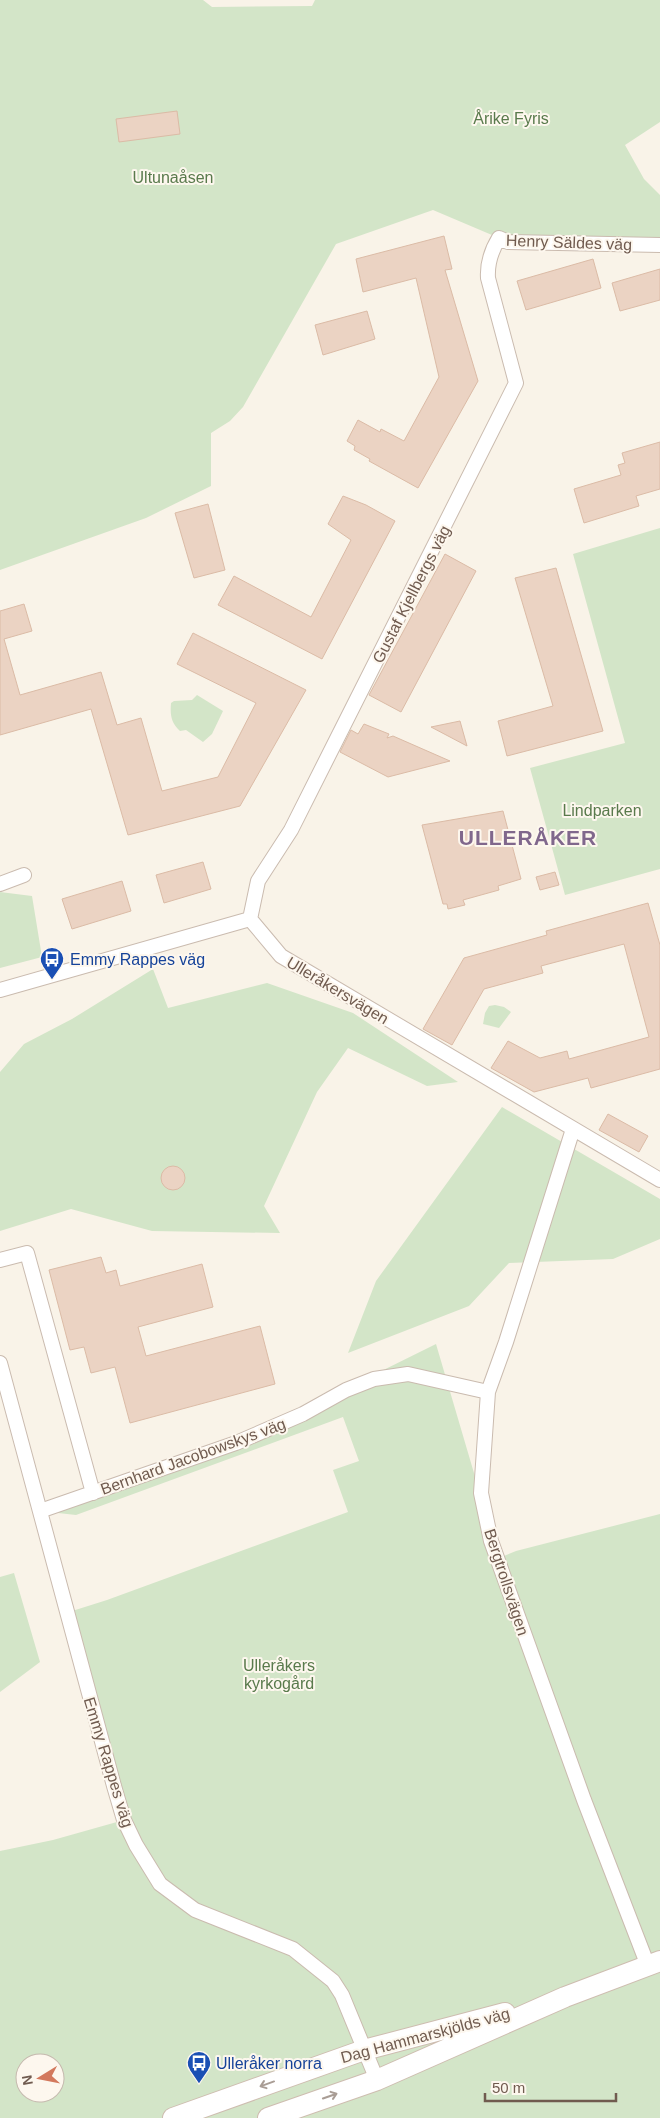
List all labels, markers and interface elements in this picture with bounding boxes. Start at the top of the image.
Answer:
park label: Årike Fyris [473,109,549,127]
park label: Ultunaåsen [133,169,213,186]
street label: Henry Säldes väg [506,232,632,253]
street label: Gustaf Kjellbergs väg [369,523,454,666]
park label: Lindparken [562,802,642,819]
district label: ULLERÅKER [459,826,597,849]
bus stop icon: Emmy Rappes väg [39,946,65,980]
place label: Emmy Rappes väg [70,951,205,968]
street label: Ulleråkersvägen [284,953,392,1027]
street label: Bernhard Jacobowskys väg [98,1415,288,1498]
street label: Bergtrollsvägen [481,1527,532,1638]
park label: Ulleråkers kyrkogård [243,1657,315,1692]
street label: Emmy Rappes väg [81,1695,136,1829]
street label: Dag Hammarskjölds väg [339,2005,512,2066]
bus stop icon: Ulleråker norra [186,2050,212,2084]
north arrow [15,2053,65,2103]
place label: Ulleråker norra [216,2055,322,2072]
scale bar [485,2070,616,2102]
text: N [18,2074,36,2087]
text: 50 m [492,2079,525,2096]
one-way arrow [260,2080,275,2089]
one-way arrow [322,2091,338,2100]

